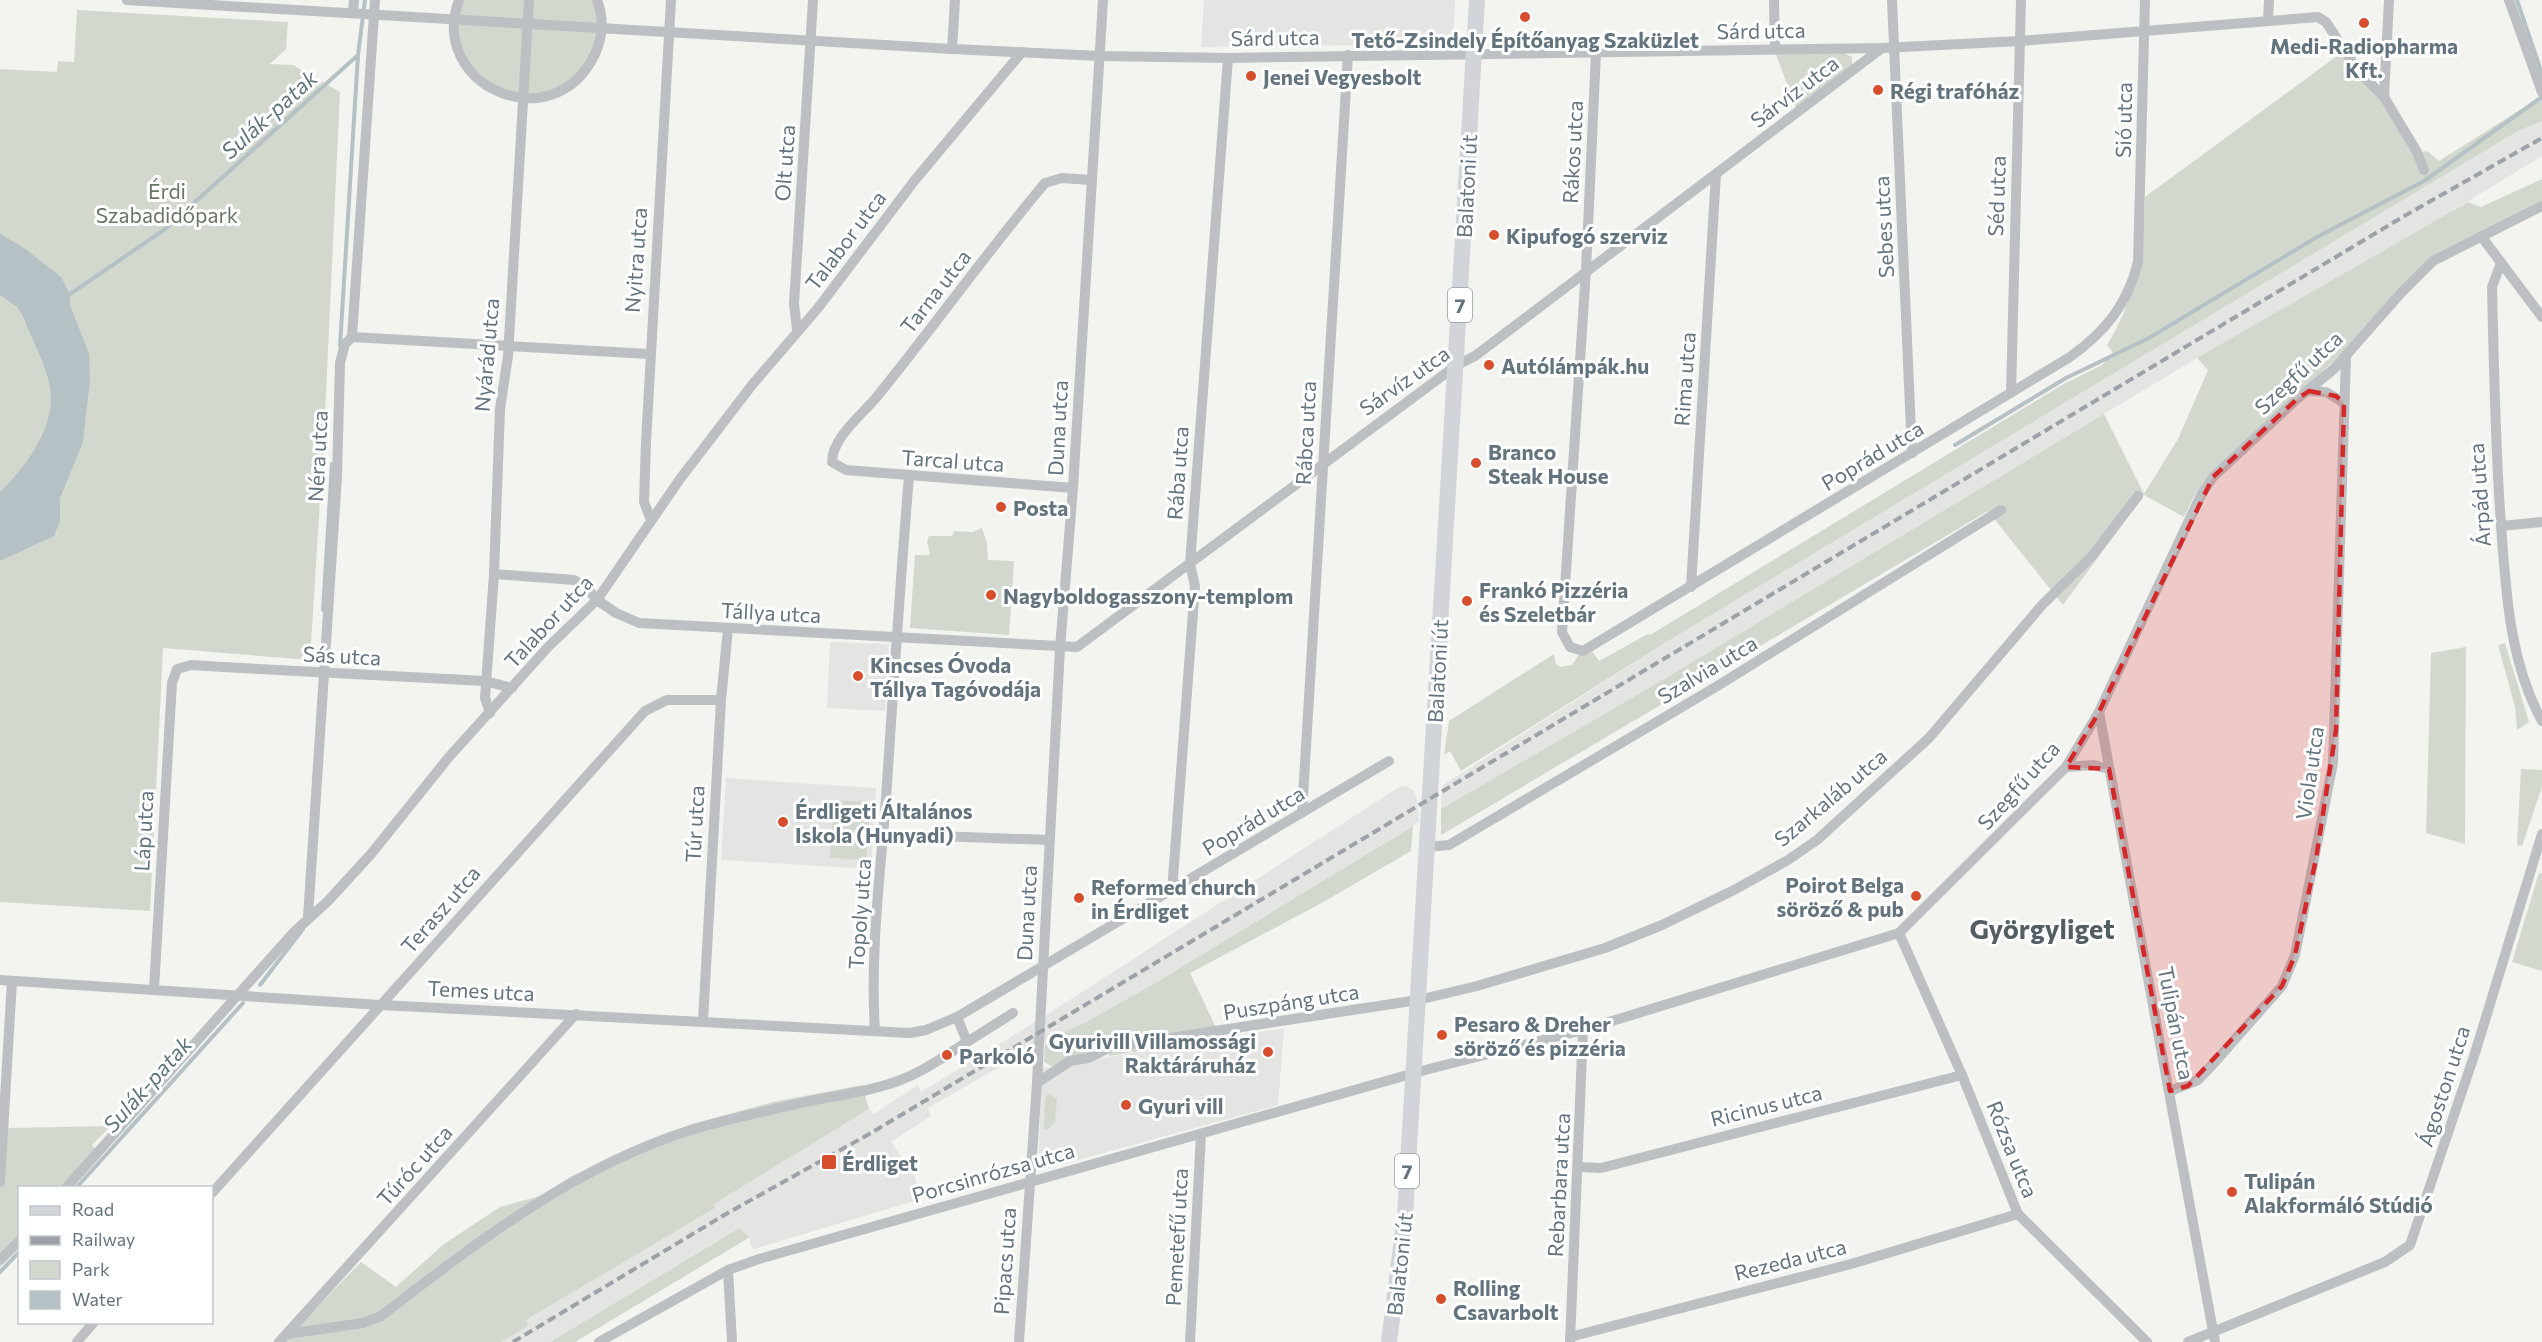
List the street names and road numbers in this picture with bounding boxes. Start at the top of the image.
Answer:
street label: Sárd utca [1716,17,1806,43]
street label: Sárd utca [1230,24,1320,50]
street label: Sárvíz utca [1745,50,1843,132]
street label: Sió utca [2110,82,2136,158]
street label: Rákos utca [1557,100,1587,204]
street label: Olt utca [769,124,799,202]
street label: Balatoni út [1451,134,1481,238]
street label: Séd utca [1982,155,2010,237]
street label: Sebes utca [1868,175,1898,279]
street label: Talabor utca [800,185,890,295]
street label: Nyitra utca [619,207,651,313]
street label: Tarna utca [894,244,976,338]
road number: 7 [1448,288,1472,322]
street label: Nyárád utca [469,297,503,413]
street label: Szegfű utca [2249,325,2347,419]
street label: Rima utca [1668,331,1700,427]
street label: Sárvíz utca [1354,340,1454,420]
street label: Duna utca [1042,380,1072,476]
street label: Rábca utca [1290,380,1320,486]
street label: Néra utca [302,410,332,502]
street label: Poprád utca [1816,415,1928,495]
street label: Rába utca [1161,425,1193,521]
street label: Árpád utca [2463,442,2495,548]
street label: Tarcal utca [901,444,1005,476]
street label: Talabor utca [499,569,597,673]
street label: Tállya utca [720,597,822,627]
street label: Balatoni út [1422,619,1452,723]
street label: Szalvia utca [1653,629,1761,709]
street label: Sás utca [302,640,382,670]
street label: Viola utca [2290,725,2328,821]
street label: Szegfű utca [1972,735,2064,835]
street label: Szarkaláb utca [1769,743,1891,851]
street label: Poprád utca [1197,780,1309,860]
street label: Túr utca [679,785,709,863]
street label: Láp utca [128,790,158,872]
street label: Topoly utca [843,858,875,970]
street label: Terasz utca [395,860,485,958]
street label: Duna utca [1011,865,1041,961]
street label: Tulipán utca [2154,964,2200,1082]
street label: Temes utca [427,975,535,1005]
street label: Puszpáng utca [1221,978,1361,1024]
street label: Ágoston utca [2412,1022,2474,1150]
street label: Ricinus utca [1708,1079,1824,1131]
street label: Rózsa utca [1982,1097,2044,1201]
street label: Rebarbara utca [1542,1112,1574,1258]
street label: Túróc utca [371,1119,457,1211]
street label: Porcsinrózsa utca [909,1137,1077,1207]
road number: 7 [1395,1154,1419,1188]
street label: Pemetefű utca [1160,1167,1192,1307]
street label: Pipacs utca [988,1207,1020,1315]
street label: Balatoni út [1381,1211,1417,1317]
street label: Rezeda utca [1731,1233,1849,1285]

